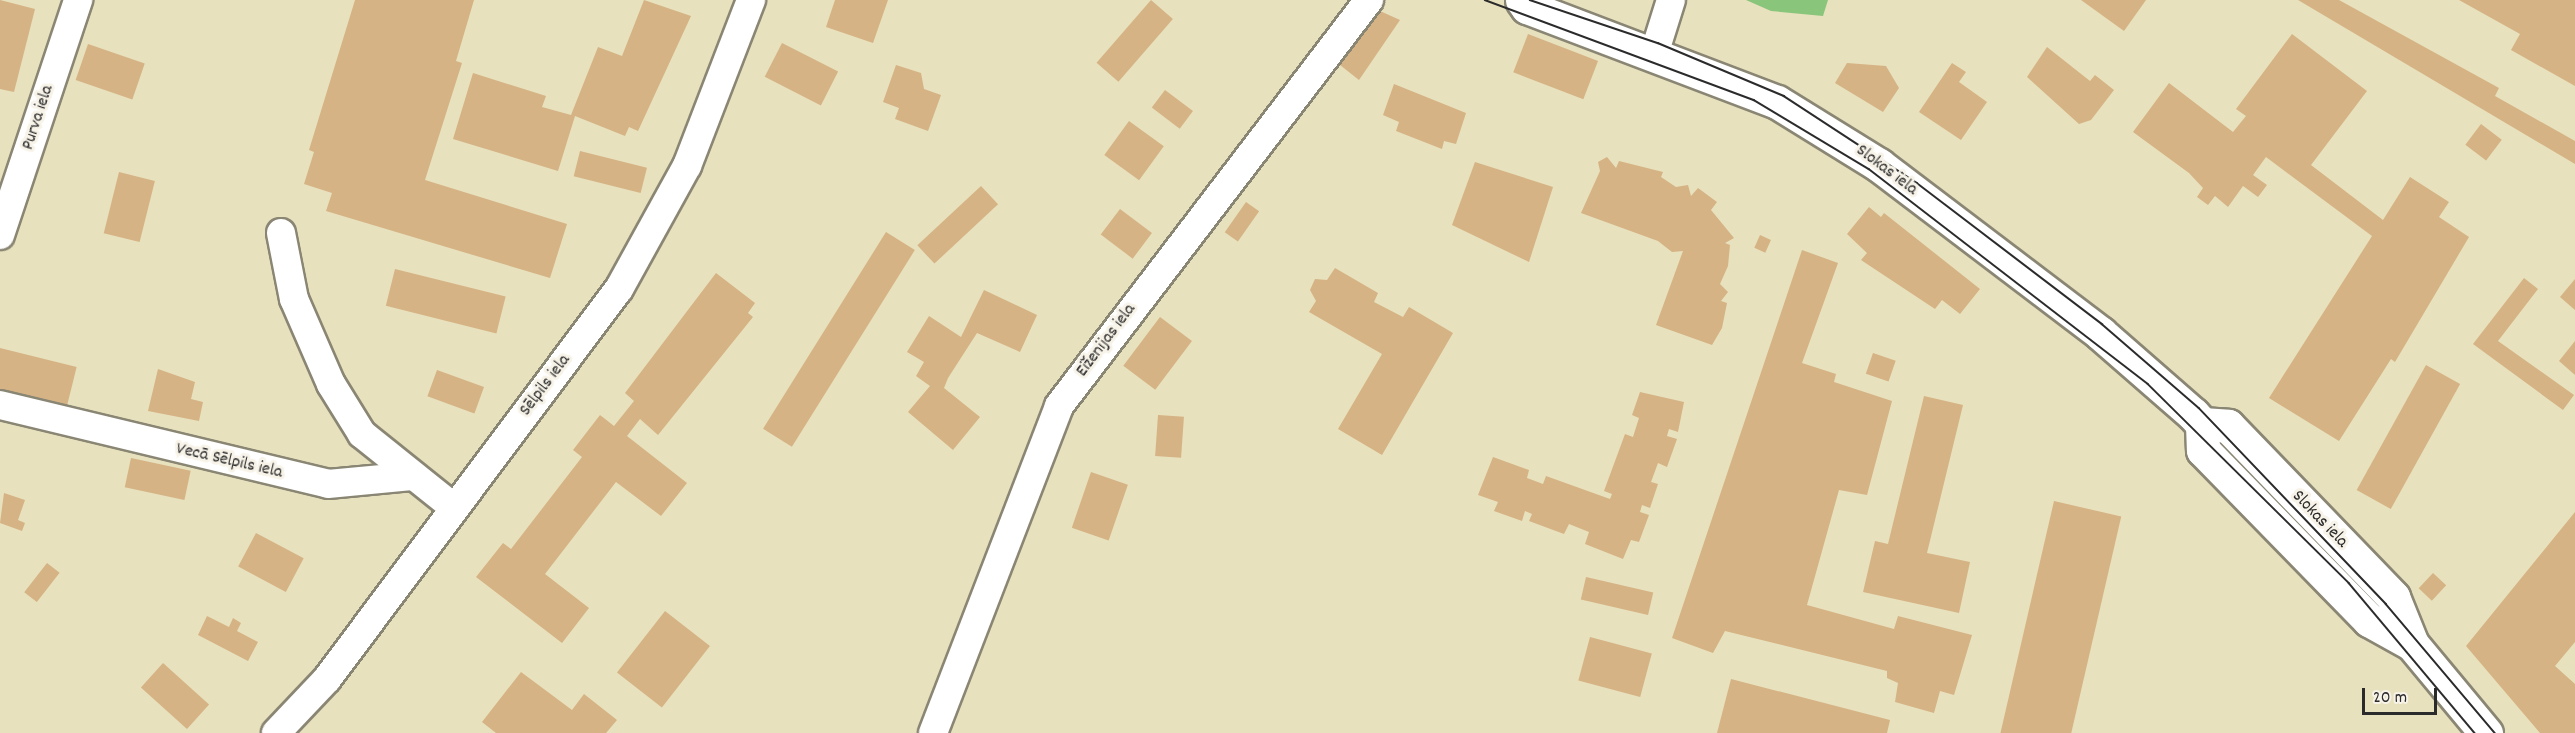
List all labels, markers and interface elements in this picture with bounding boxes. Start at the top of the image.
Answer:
street label: Purva iela [18,83,60,153]
street label: Slokas iela [1851,141,1921,201]
street label: Eiženijas iela [1072,300,1142,382]
street label: Sēlpils iela [516,351,576,421]
street label: Vecā Sēlpils iela [174,439,284,485]
street label: Slokas iela [2286,487,2352,553]
scale bar [2365,676,2440,714]
text: 20 m [2373,686,2407,711]

